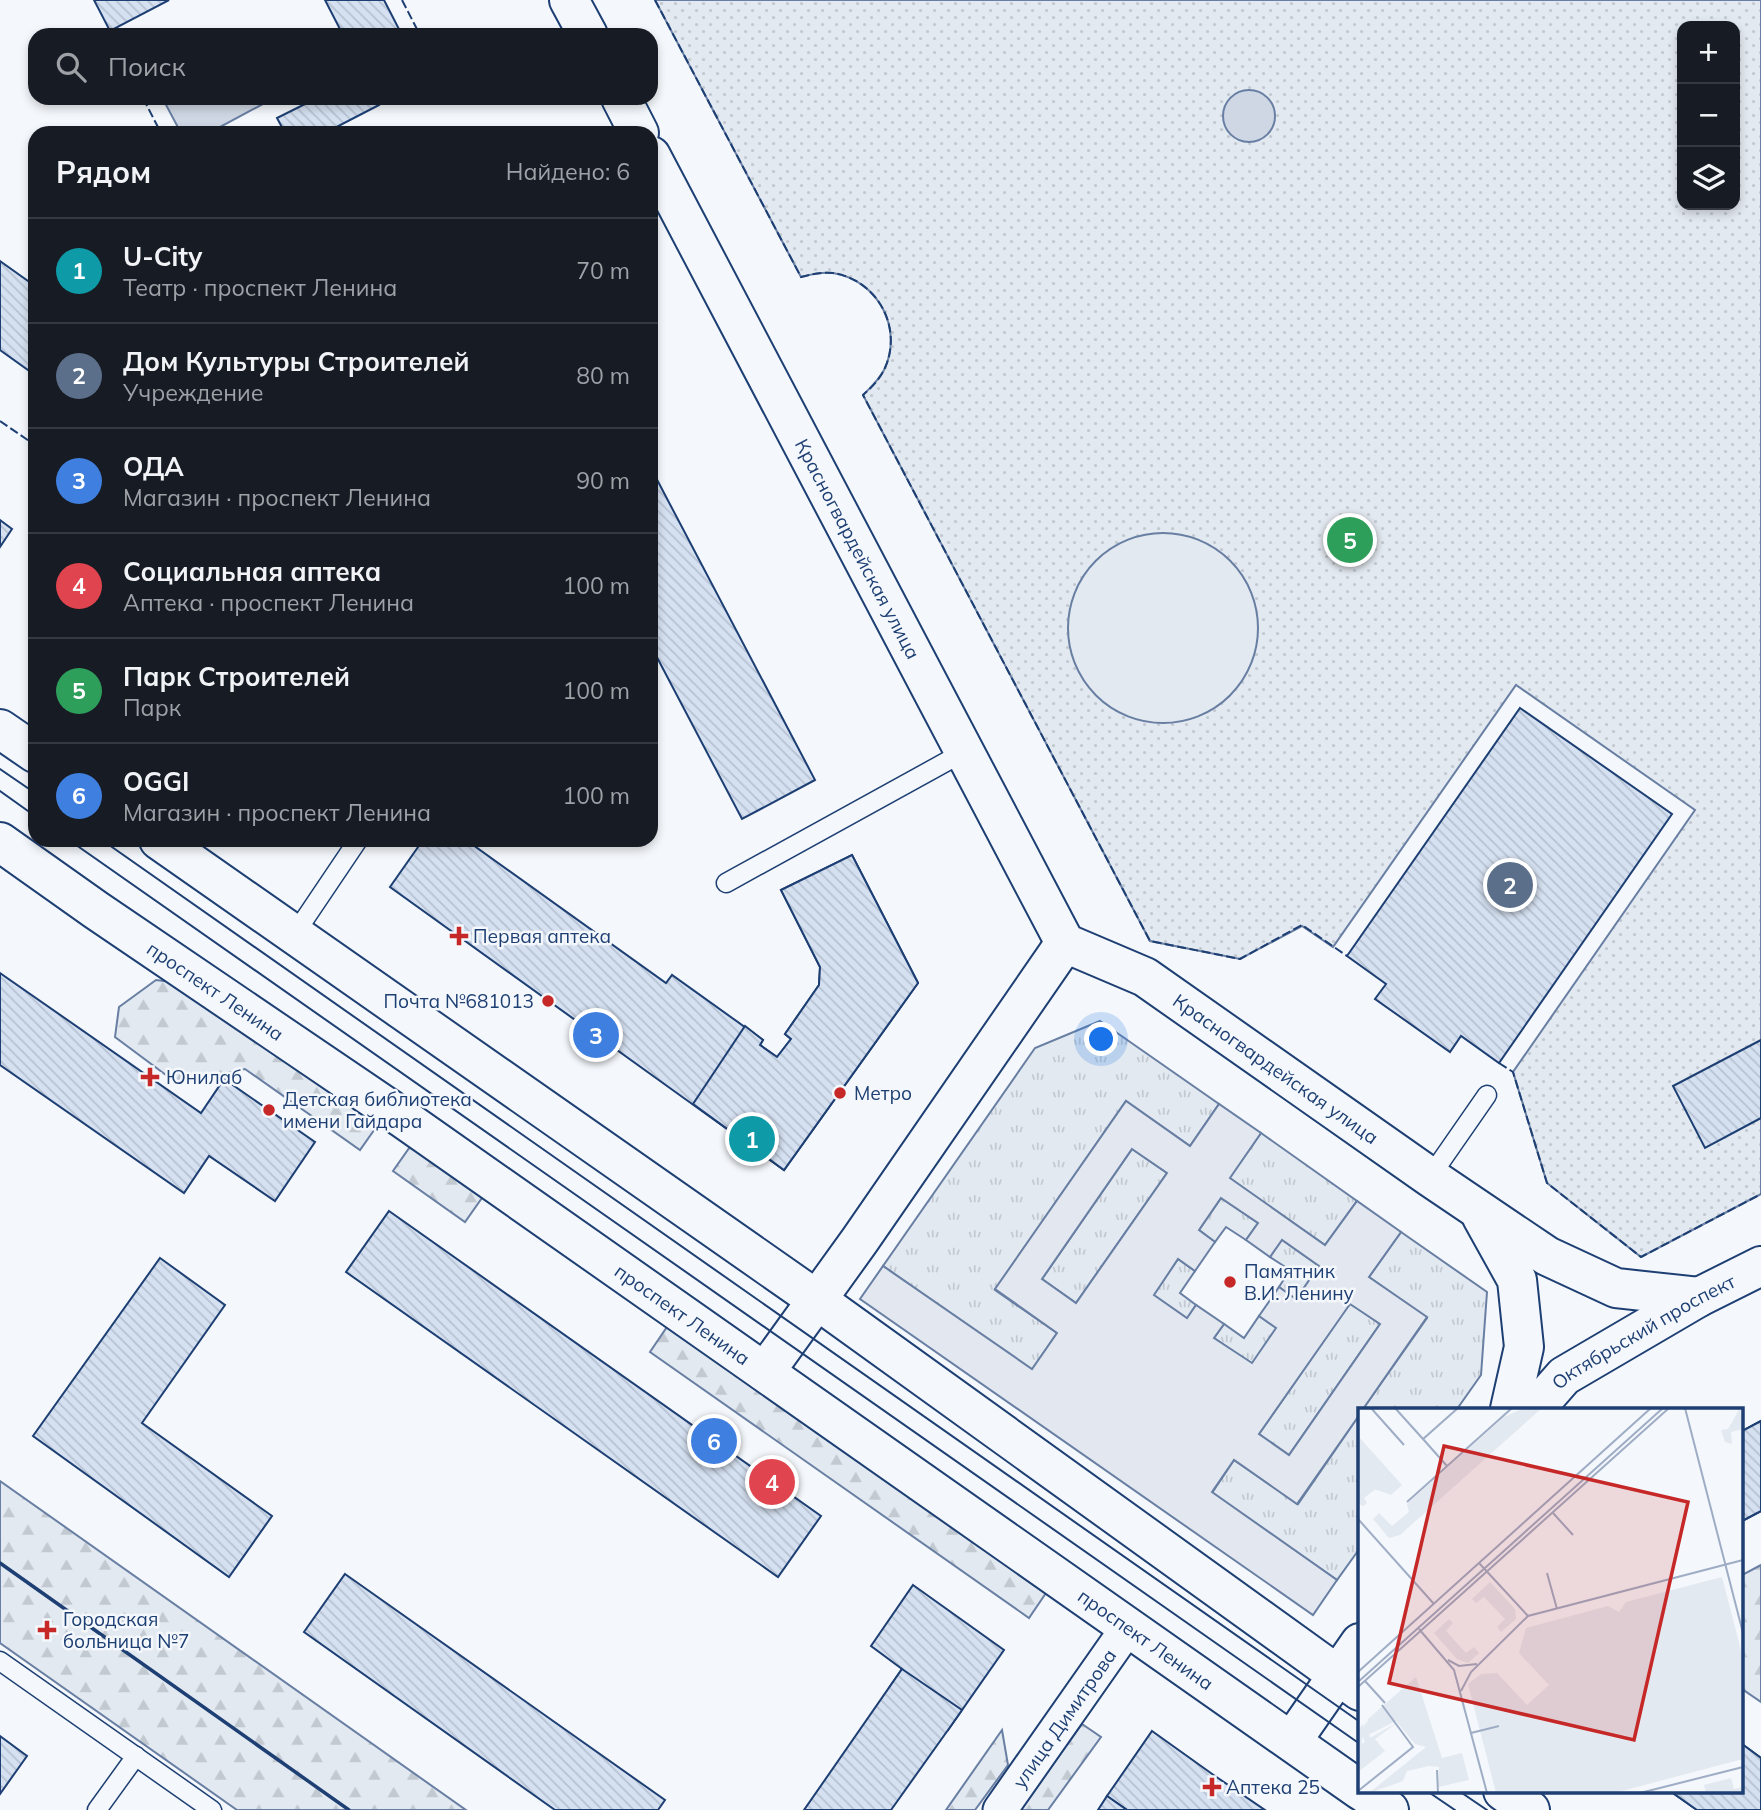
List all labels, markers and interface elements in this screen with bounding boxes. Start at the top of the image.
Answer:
map controls [1677,21,1740,210]
button: + [1677,21,1740,84]
search box [28,28,658,105]
icon: search [52,48,90,86]
text: Поиск [108,50,186,83]
button: − [1677,84,1740,147]
button: layers [1677,147,1740,210]
text: Рядом [56,153,151,191]
text: Найдено: 6 [506,157,630,186]
text: U-City [123,240,202,273]
text: 1 [72,256,86,285]
text: 70 m [576,256,630,285]
text: Театр · проспект Ленина [123,273,397,302]
text: Дом Культуры Строителей [123,345,470,378]
text: 2 [72,361,86,390]
text: 80 m [576,361,630,390]
text: Учреждение [123,378,263,407]
street label: Красногвардейская улица [790,435,926,663]
text: ОДА [123,450,184,483]
text: 3 [72,466,86,495]
text: 90 m [576,466,630,495]
text: Магазин · проспект Ленина [123,483,431,512]
pin: 5 [1327,514,1373,566]
text: Социальная аптека [123,555,381,588]
text: 4 [72,571,86,600]
text: 100 m [562,571,630,600]
text: Аптека · проспект Ленина [123,588,414,617]
text: Парк Строителей [123,660,350,693]
text: 5 [72,676,86,705]
text: 100 m [562,676,630,705]
text: Парк [123,693,181,722]
text: OGGI [123,765,189,798]
text: 6 [72,781,86,810]
text: 100 m [562,781,630,810]
text: Магазин · проспект Ленина [123,798,431,827]
pin: 2 [1487,859,1533,911]
place label: Первая аптека [473,924,611,948]
marker: Первая аптека [451,928,467,944]
street label: проспект Ленина [143,936,288,1046]
street label: Красногвардейская улица [1168,988,1383,1149]
place label: Почта №681013 [384,989,534,1013]
marker: Почта №681013 [540,993,556,1009]
pin: 3 [573,1009,619,1061]
your location [1084,1022,1118,1056]
place label: Юнилаб [166,1065,242,1089]
marker: Юнилаб [140,1067,160,1087]
place label: Метро [854,1081,912,1105]
marker: Метро [832,1085,848,1101]
place label: Детская библиотека имени Гайдара [283,1087,472,1133]
marker: Детская библиотека имени Гайдара [261,1102,277,1118]
pin: 1 [729,1113,775,1165]
street label: проспект Ленина [610,1259,755,1370]
place label: Памятник В.И. Ленину [1244,1259,1354,1305]
street label: Октябрьский проспект [1546,1269,1740,1394]
marker: Памятник В.И. Ленину [1222,1274,1238,1290]
inset map [1358,1408,1744,1792]
pin: 6 [691,1415,737,1467]
pin: 4 [749,1456,795,1508]
street label: проспект Ленина [1073,1584,1218,1695]
place label: Городская больница №7 [63,1607,189,1653]
marker: Городская больница №7 [37,1620,57,1640]
street label: улица Димитрова [1007,1644,1121,1793]
place label: Аптека 25 [1226,1775,1320,1799]
marker: Аптека 25 [1204,1779,1220,1795]

